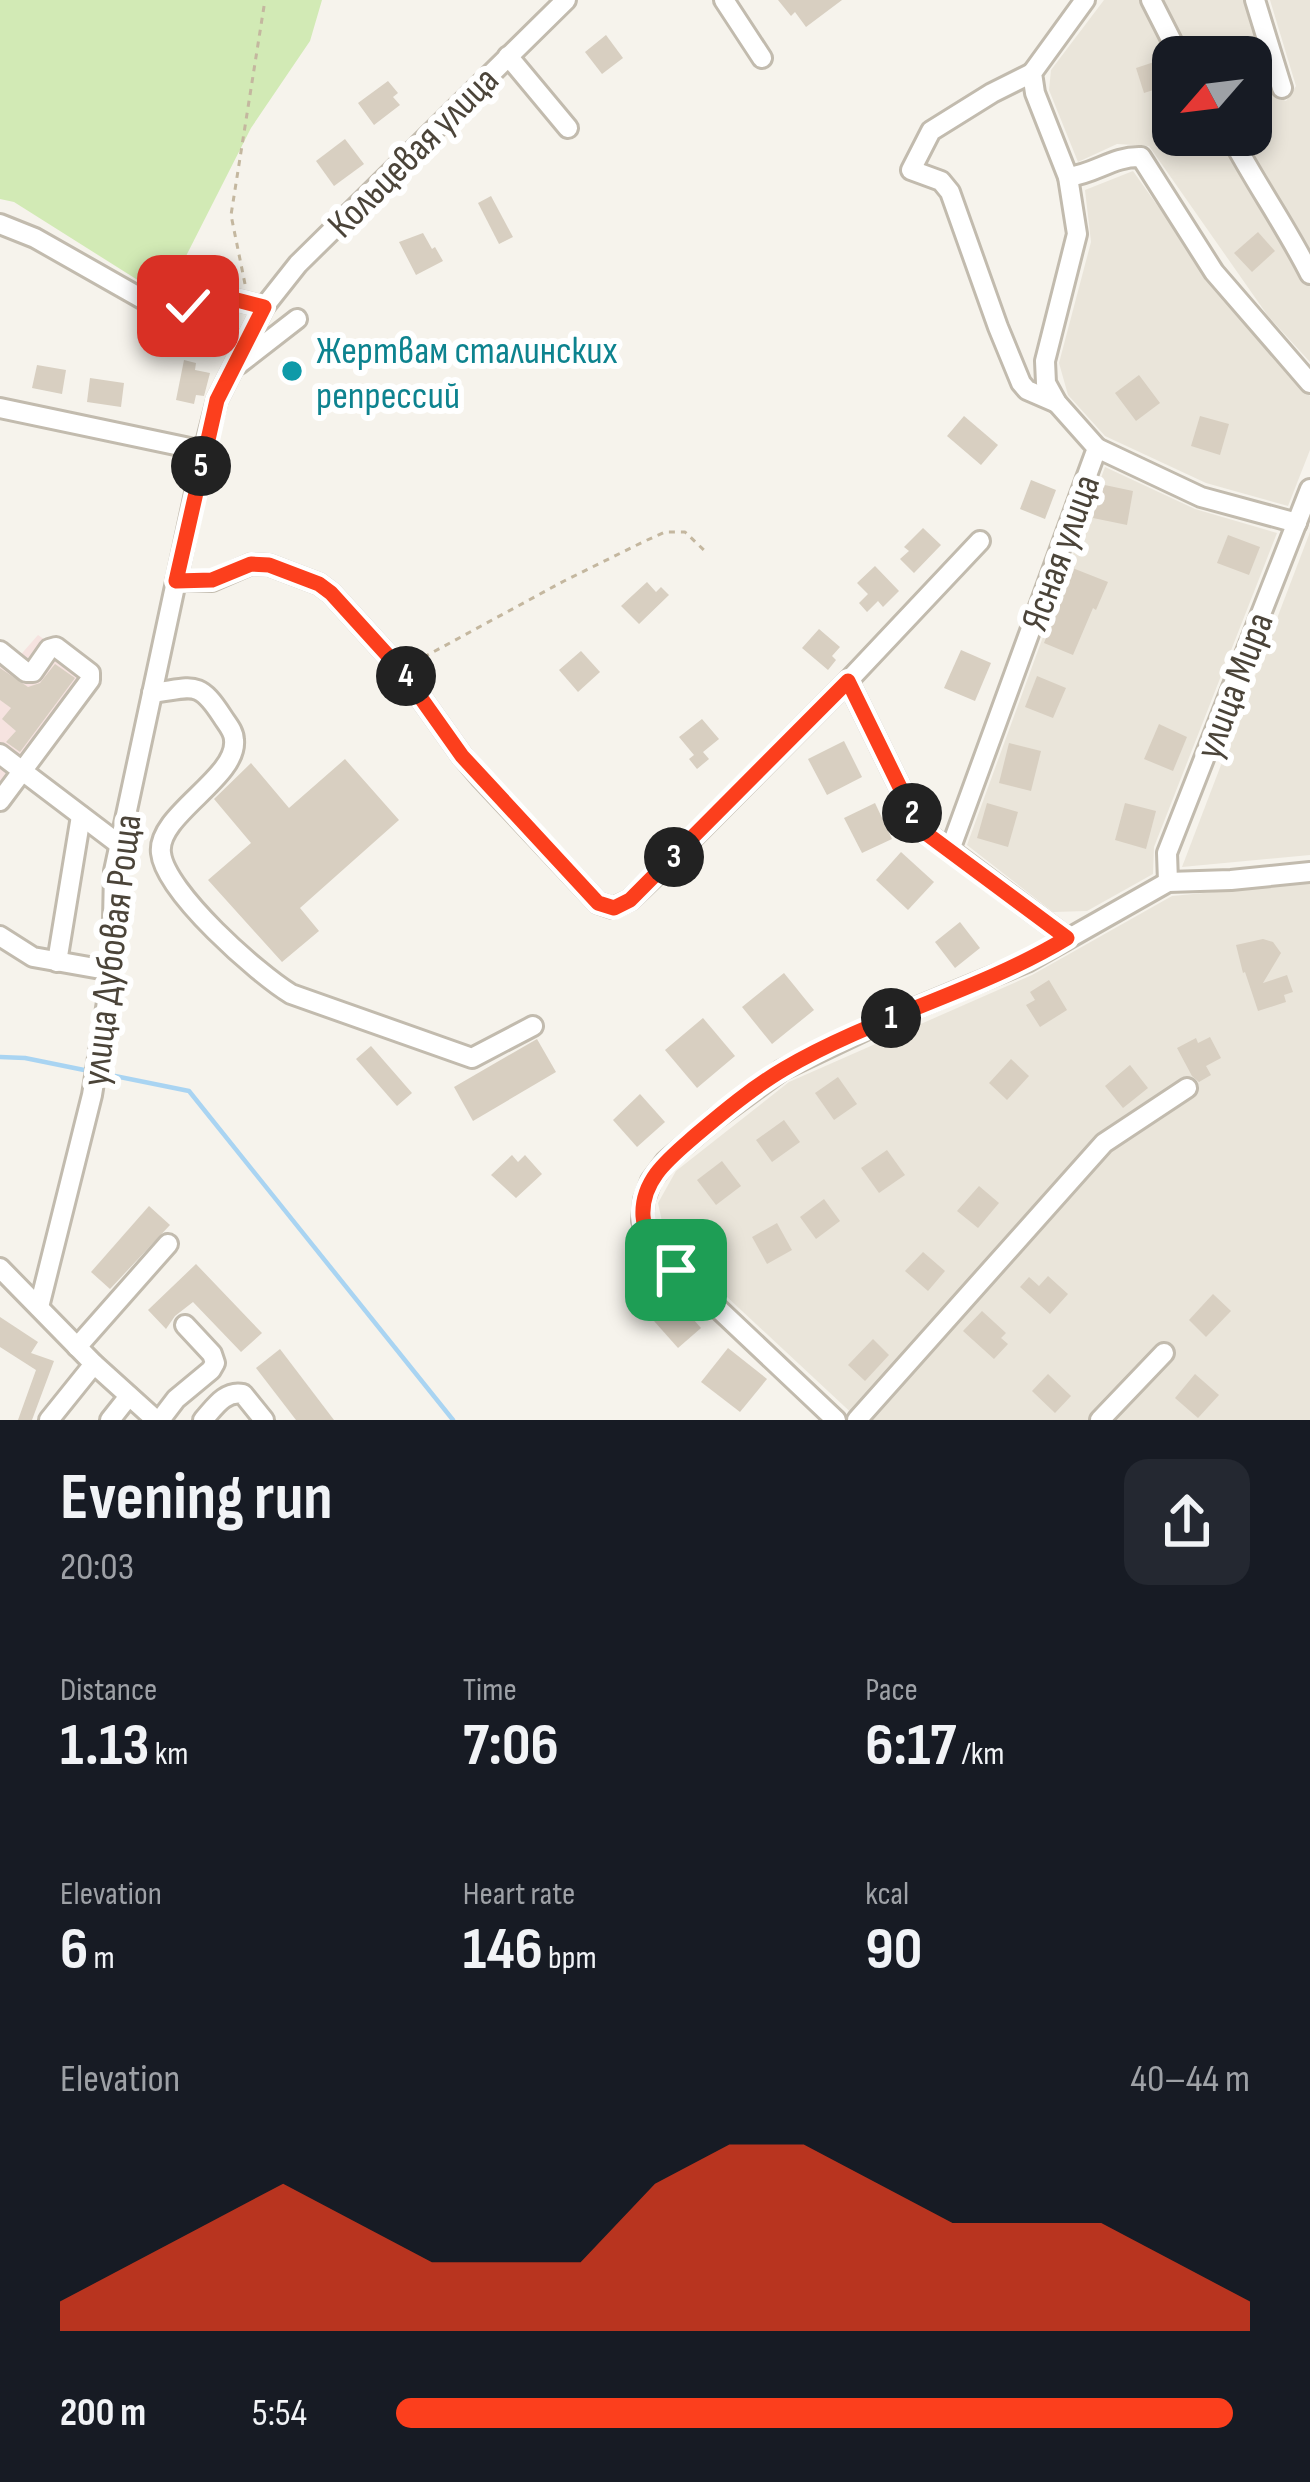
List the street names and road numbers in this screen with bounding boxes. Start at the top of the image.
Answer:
street label: Кольцевая улица [318,57,509,248]
street label: Ясная улица [1012,469,1111,637]
street label: улица Мира [1186,606,1285,766]
street label: улица Дубовая Роща [73,812,152,1089]

